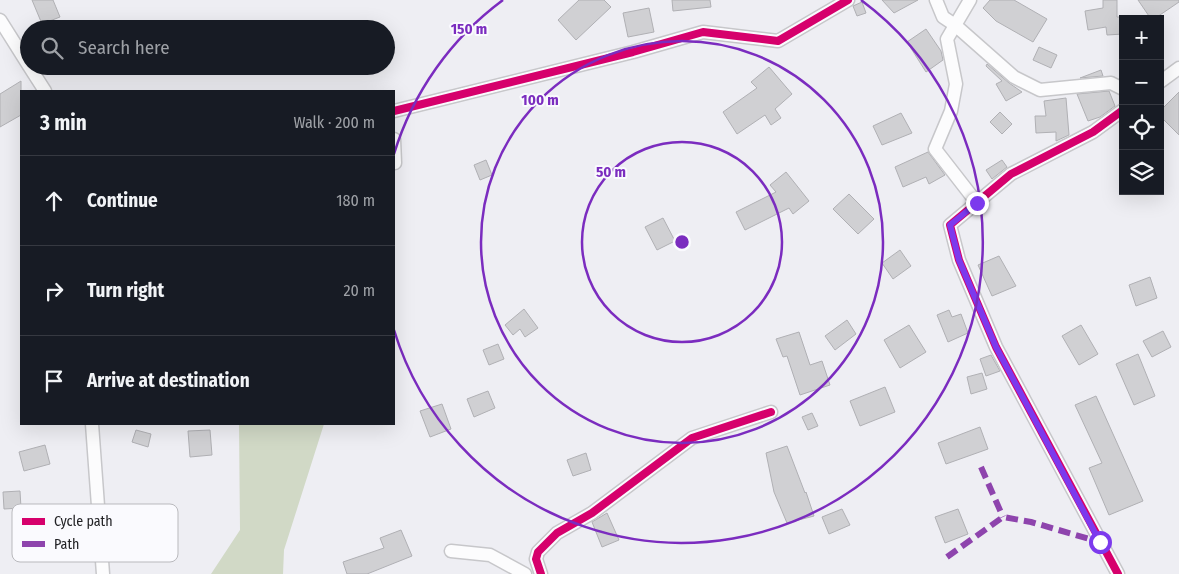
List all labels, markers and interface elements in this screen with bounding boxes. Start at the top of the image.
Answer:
map controls [1119,15,1164,195]
button: + [1119,15,1164,60]
search box [20,20,395,75]
text: 150 m [451,20,487,38]
icon: search [38,34,66,62]
text: Search here [78,36,170,59]
button: − [1119,60,1164,105]
text: 100 m [521,91,559,109]
button: locate [1119,105,1164,150]
text: 3 min [40,110,87,136]
text: Walk · 200 m [293,113,375,132]
button: layers [1119,150,1164,195]
text: 50 m [596,163,626,181]
icon: ahead [40,187,68,215]
text: Continue [87,189,158,212]
text: 180 m [336,191,375,210]
route end [966,192,989,215]
centre of rings [673,233,691,251]
icon: right [40,277,68,305]
text: Turn right [87,279,164,302]
text: 20 m [344,281,375,300]
icon: arrive [40,367,68,395]
text: Arrive at destination [87,369,250,392]
legend [12,504,178,562]
text: Cycle path [54,513,113,530]
route start [1089,531,1112,554]
text: Path [54,536,79,553]

